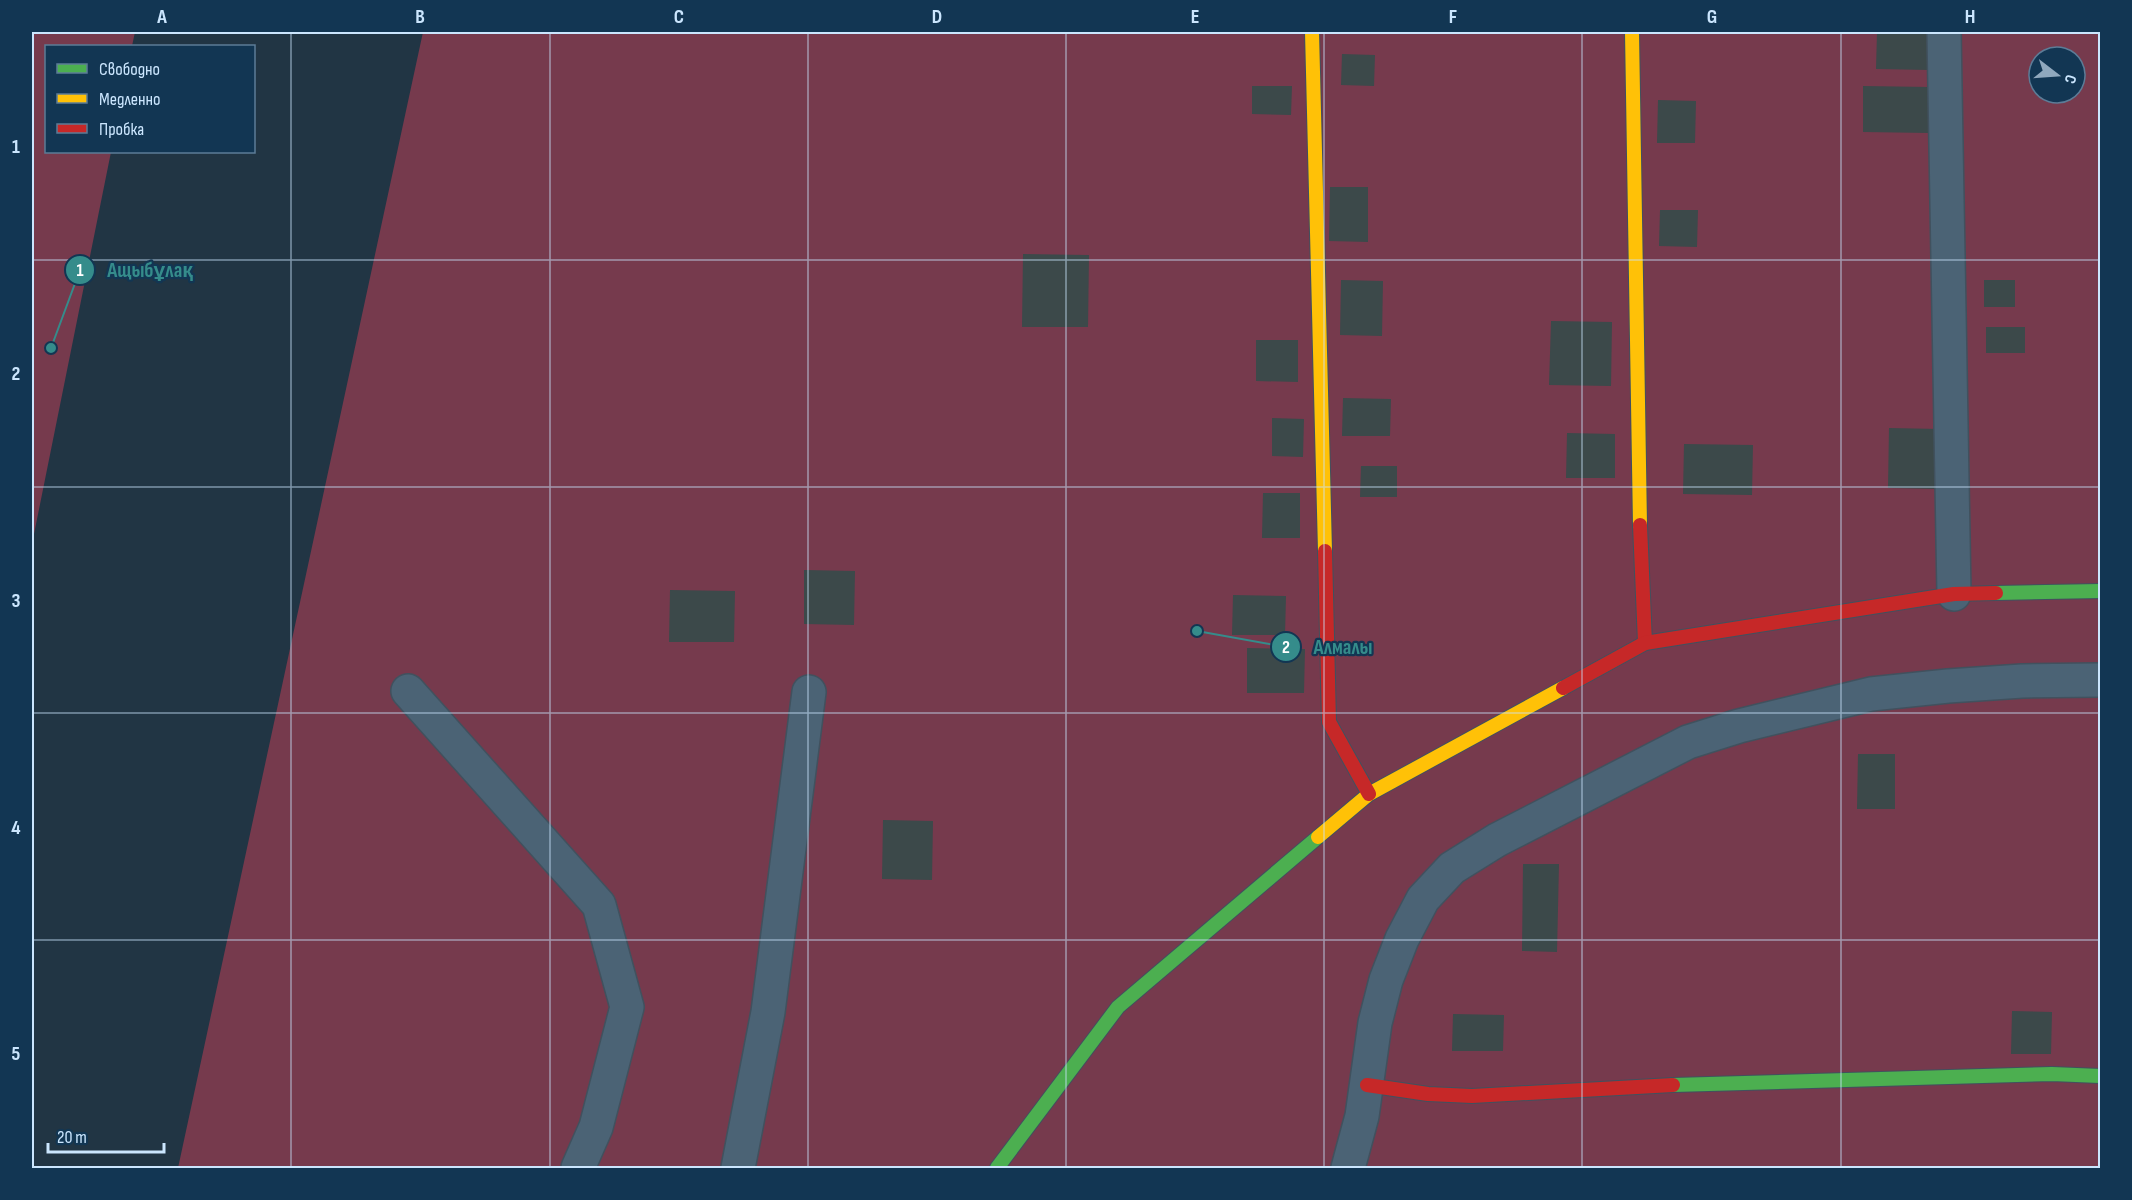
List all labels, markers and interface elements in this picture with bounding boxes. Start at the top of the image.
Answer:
text: A [156,5,167,29]
text: B [415,5,425,29]
text: C [674,5,684,29]
text: D [932,5,942,29]
text: E [1191,5,1199,29]
text: F [1449,5,1457,29]
text: G [1707,5,1717,29]
text: H [1965,5,1975,29]
legend [45,45,255,153]
north arrow [2027,45,2087,105]
text: Свободно [99,59,160,80]
text: С [2060,72,2080,86]
text: Медленно [99,89,161,110]
text: Пробка [99,119,144,140]
text: 1 [12,135,20,159]
callout: Ащыбұлақ [65,250,204,289]
text: Ащыбұлақ [106,258,193,283]
text: 1 [76,260,84,281]
text: 2 [12,362,20,386]
text: 3 [12,589,21,613]
callout: Алмалы [1271,627,1384,666]
text: Алмалы [1312,635,1373,660]
text: 2 [1282,637,1290,658]
text: 4 [11,816,21,840]
text: 5 [12,1042,21,1066]
scale bar [48,1116,164,1154]
text: 20 m [57,1127,87,1148]

